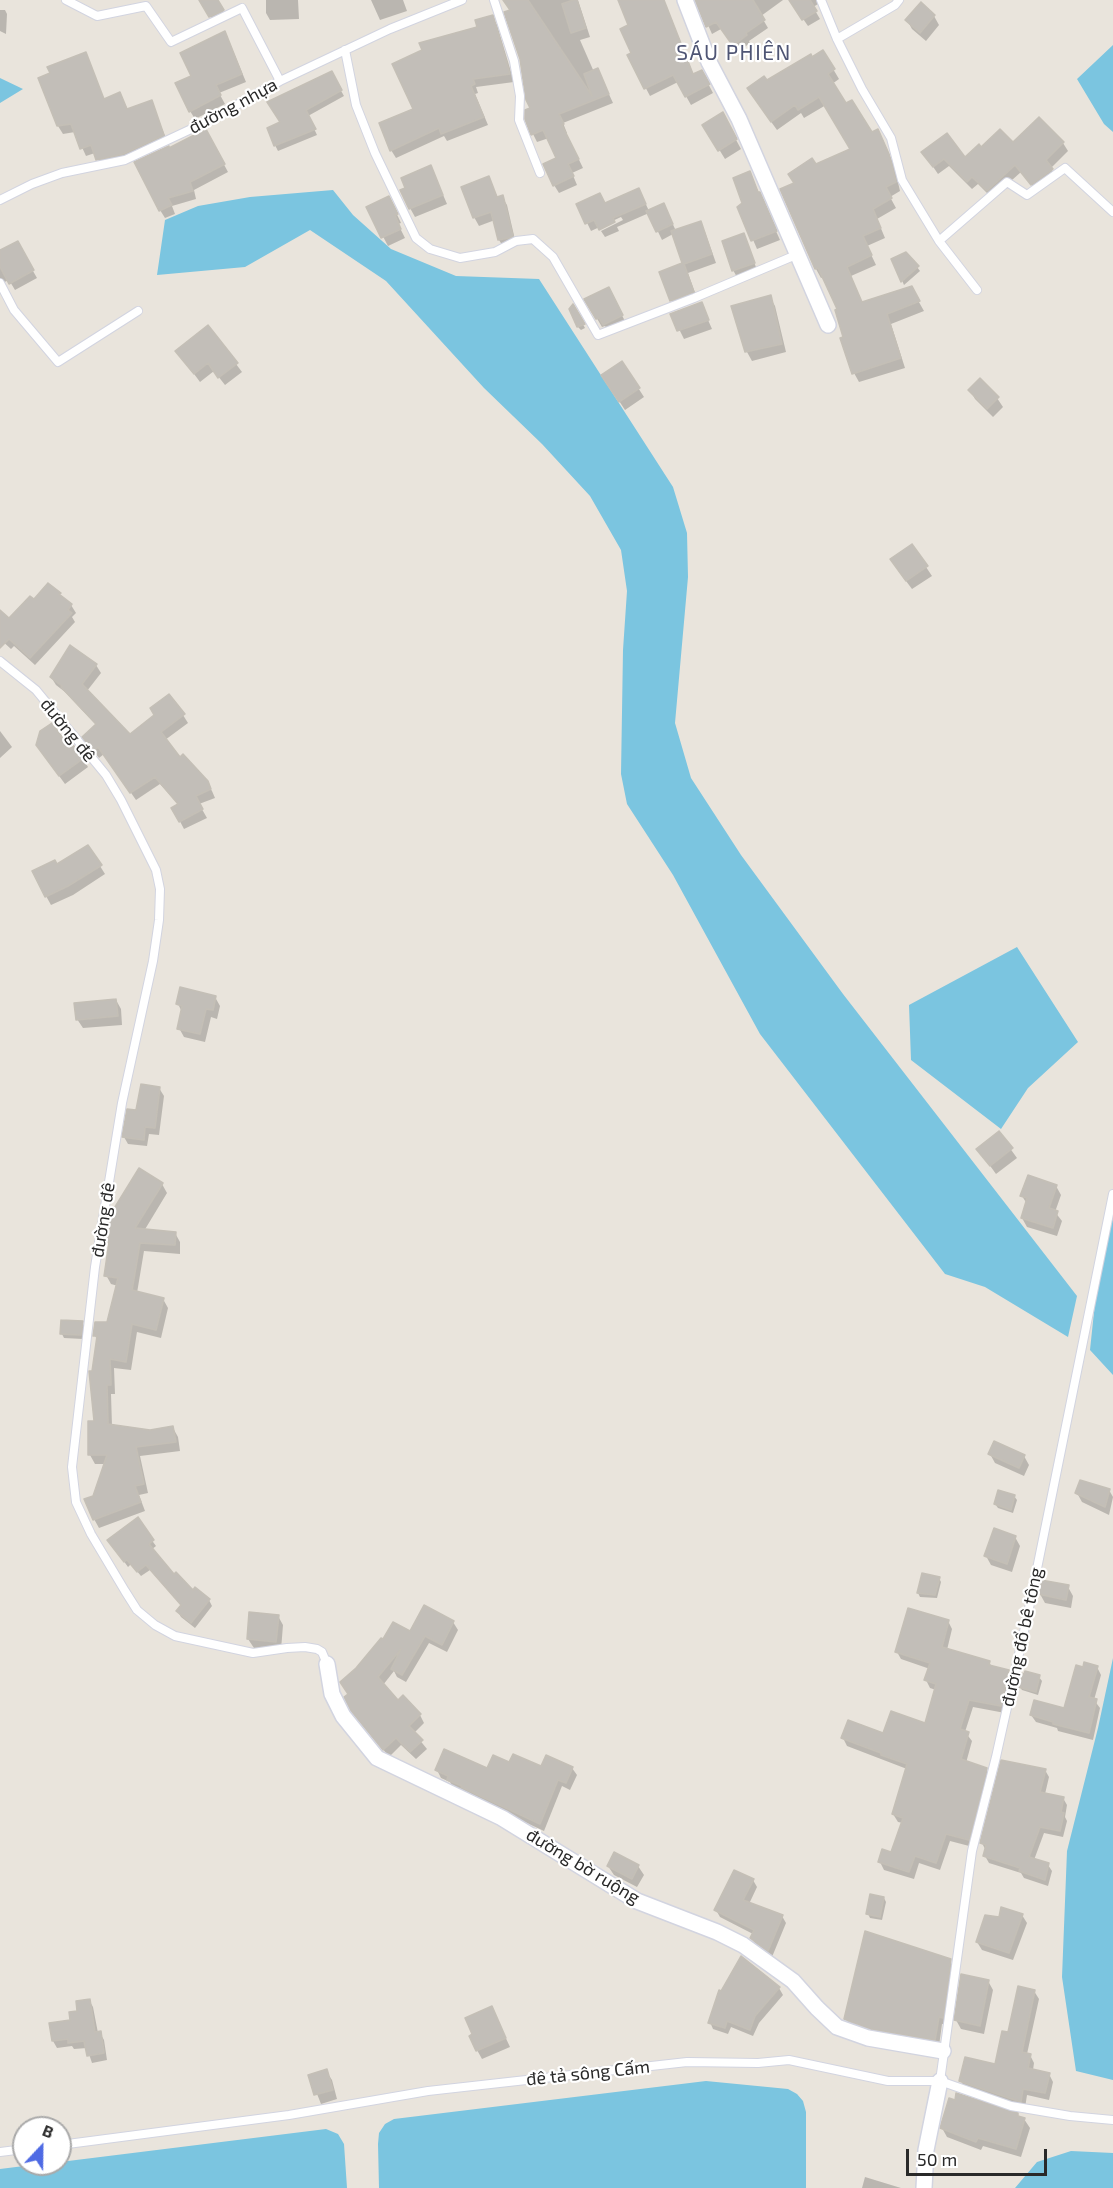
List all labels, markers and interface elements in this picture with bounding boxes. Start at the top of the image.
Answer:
district label: SÁU PHIÊN [676,40,792,66]
street label: đường nhựa [185,74,281,138]
street label: đường đê [36,694,100,766]
street label: đường đê [86,1181,120,1259]
street label: đường đổ bê tông [997,1565,1047,1709]
street label: đường bờ ruộng [522,1824,644,1908]
street label: đê tả sông Cấm [525,2056,651,2090]
north arrow [12,2116,72,2176]
text: B [40,2120,56,2141]
scale bar [909,2137,1050,2175]
text: 50 m [917,2148,957,2170]

